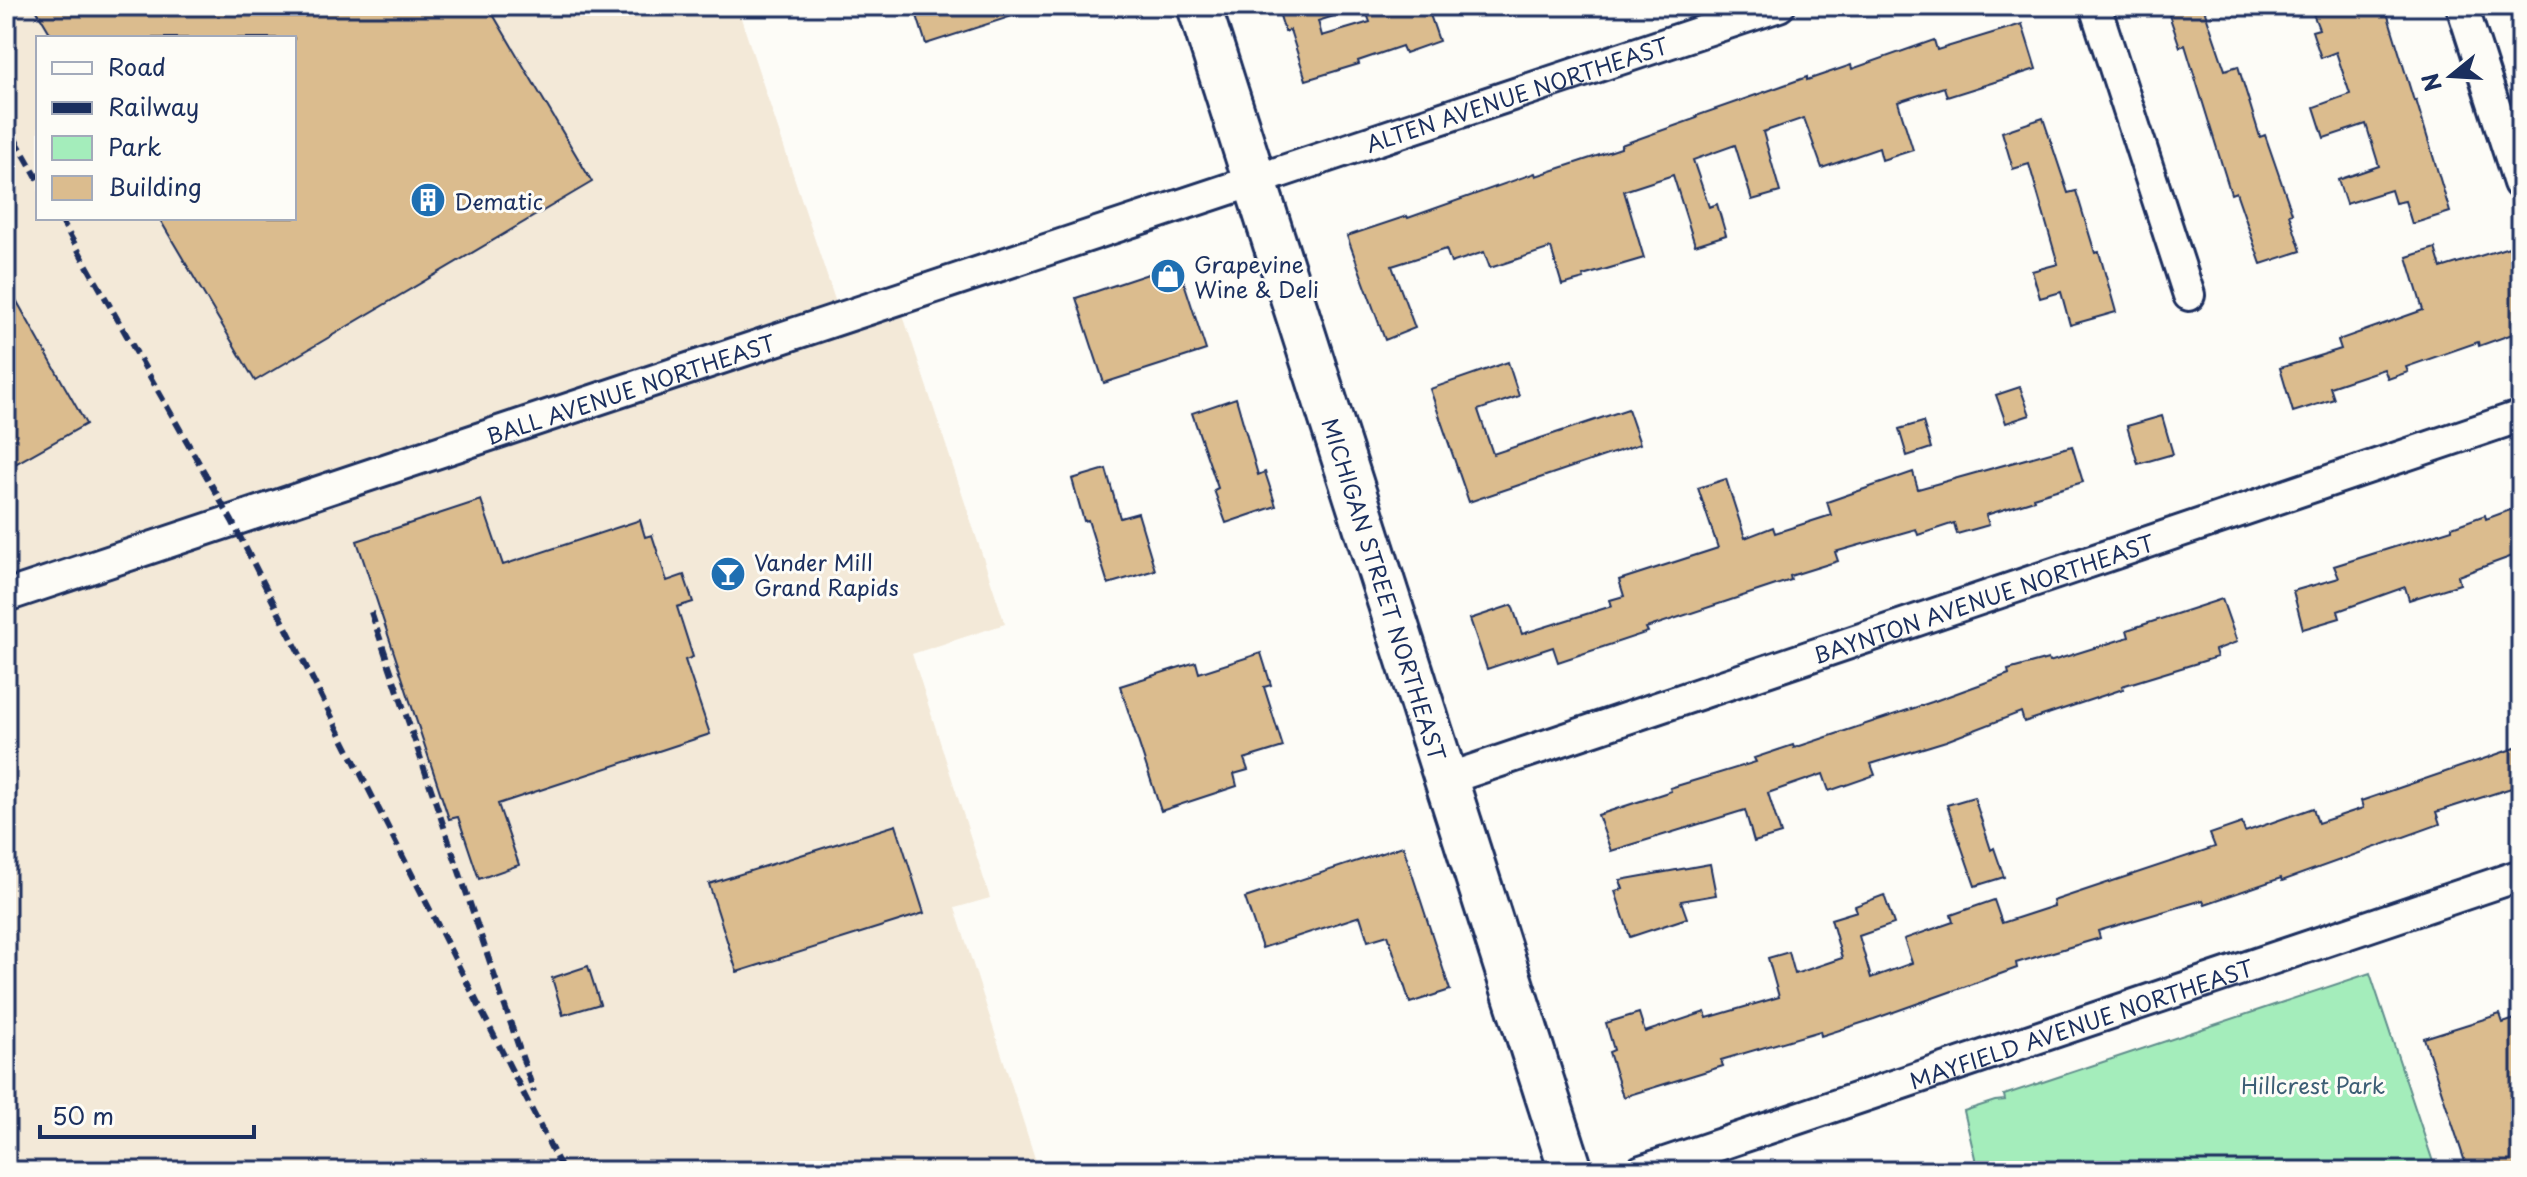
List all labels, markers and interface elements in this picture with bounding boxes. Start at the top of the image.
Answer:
street label: ALTEN AVENUE NORTHEAST [1361,28,1672,159]
legend [36,36,296,220]
north arrow [2411,36,2491,116]
text: Road [108,48,166,84]
text: N [2412,69,2449,96]
text: Railway [108,88,199,124]
text: Park [108,128,162,164]
text: Building [108,168,202,204]
building icon: Dematic [409,181,447,219]
place label: Dematic [454,184,543,217]
place label: Grapevine Wine & Deli [1194,247,1319,305]
shop icon: Grapevine Wine & Deli [1149,257,1187,295]
street label: BALL AVENUE NORTHEAST [482,325,779,452]
street label: MICHIGAN STREET NORTHEAST [1315,414,1455,764]
street label: BAYNTON AVENUE NORTHEAST [1808,525,2158,671]
place label: Vander Mill Grand Rapids [754,545,899,603]
bar icon: Vander Mill Grand Rapids [709,555,747,593]
street label: MAYFIELD AVENUE NORTHEAST [1905,950,2257,1096]
park label: Hillcrest Park [2241,1068,2385,1101]
scale bar [40,1089,254,1139]
text: 50 m [52,1097,114,1133]

